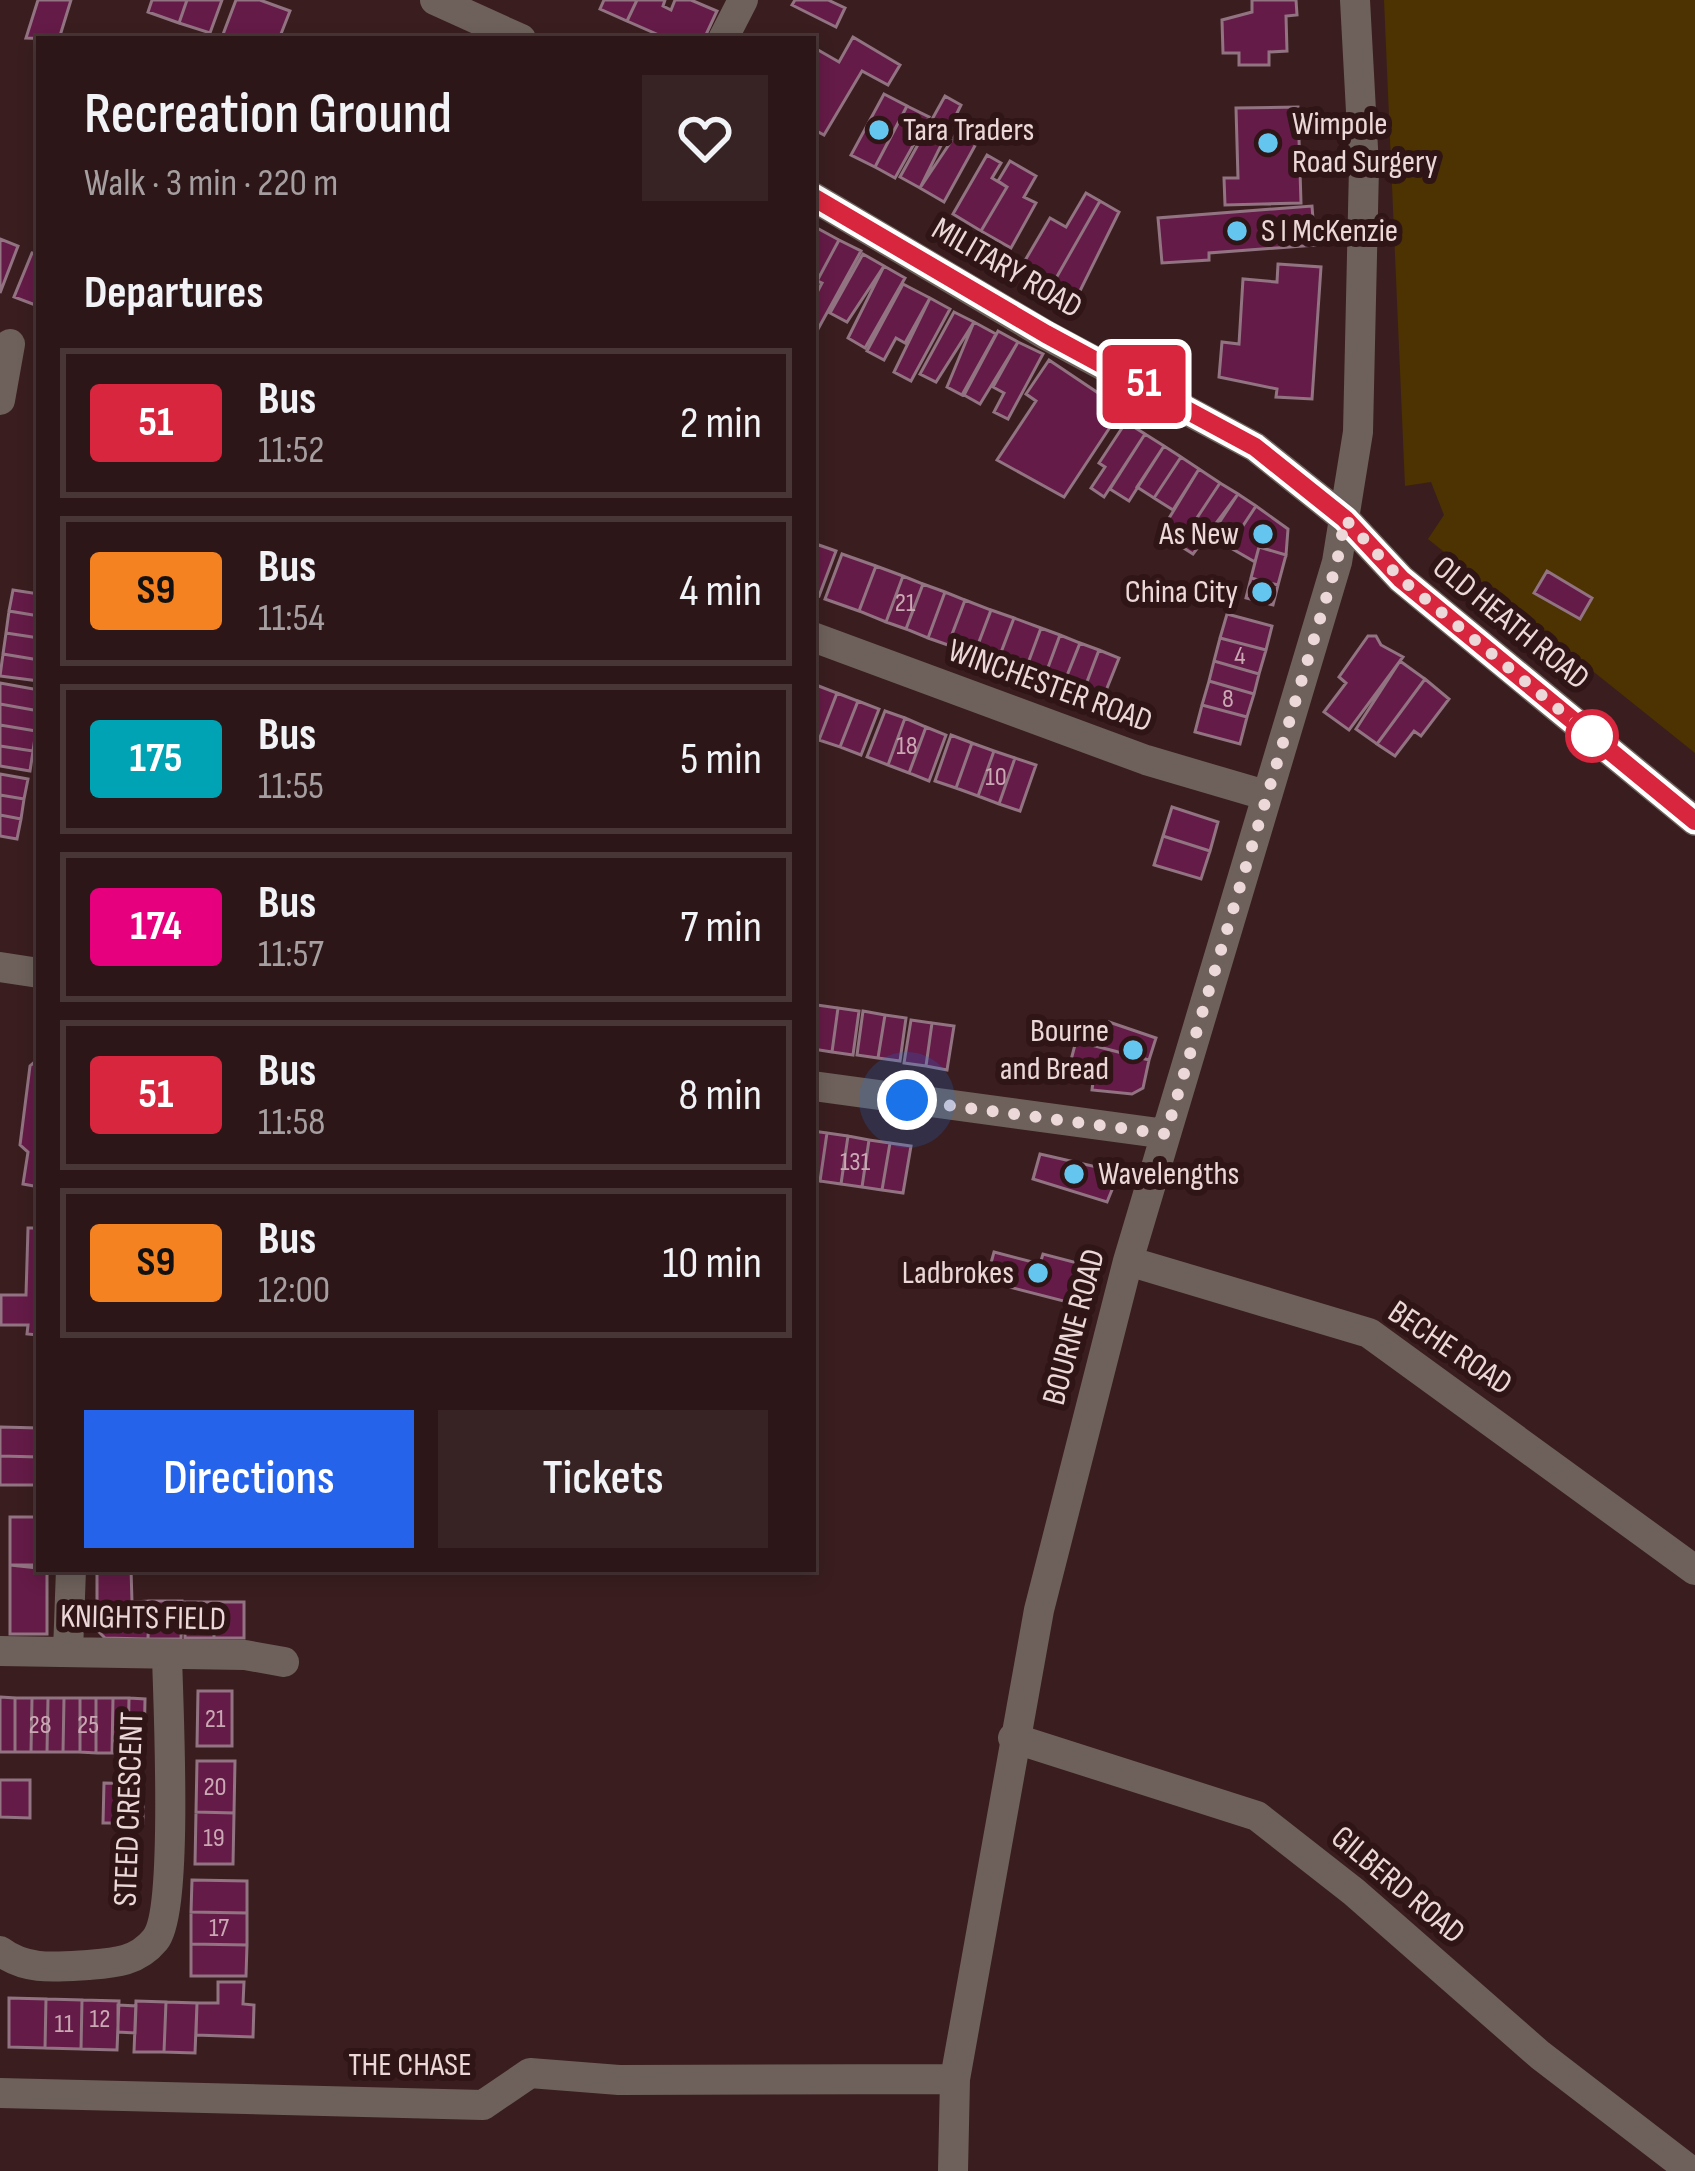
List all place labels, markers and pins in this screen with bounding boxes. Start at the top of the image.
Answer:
place label: Wimpole Road Surgery [1292,104,1438,182]
place label: Tara Traders [903,110,1034,150]
marker: Tara Traders [866,117,892,143]
marker: Wimpole Road Surgery [1255,130,1281,156]
place label: S I McKenzie [1261,211,1398,251]
marker: S I McKenzie [1224,218,1250,244]
place label: As New [1158,514,1239,554]
marker: As New [1250,521,1276,547]
place label: China City [1125,572,1238,612]
marker: China City [1249,579,1275,605]
unlabelled marker [1567,711,1617,761]
place label: Bourne and Bread [1000,1011,1109,1089]
marker: Bourne and Bread [1120,1037,1146,1063]
place label: Wavelengths [1098,1154,1239,1194]
marker: Wavelengths [1061,1161,1087,1187]
place label: Ladbrokes [902,1253,1014,1293]
marker: Ladbrokes [1025,1260,1051,1286]

